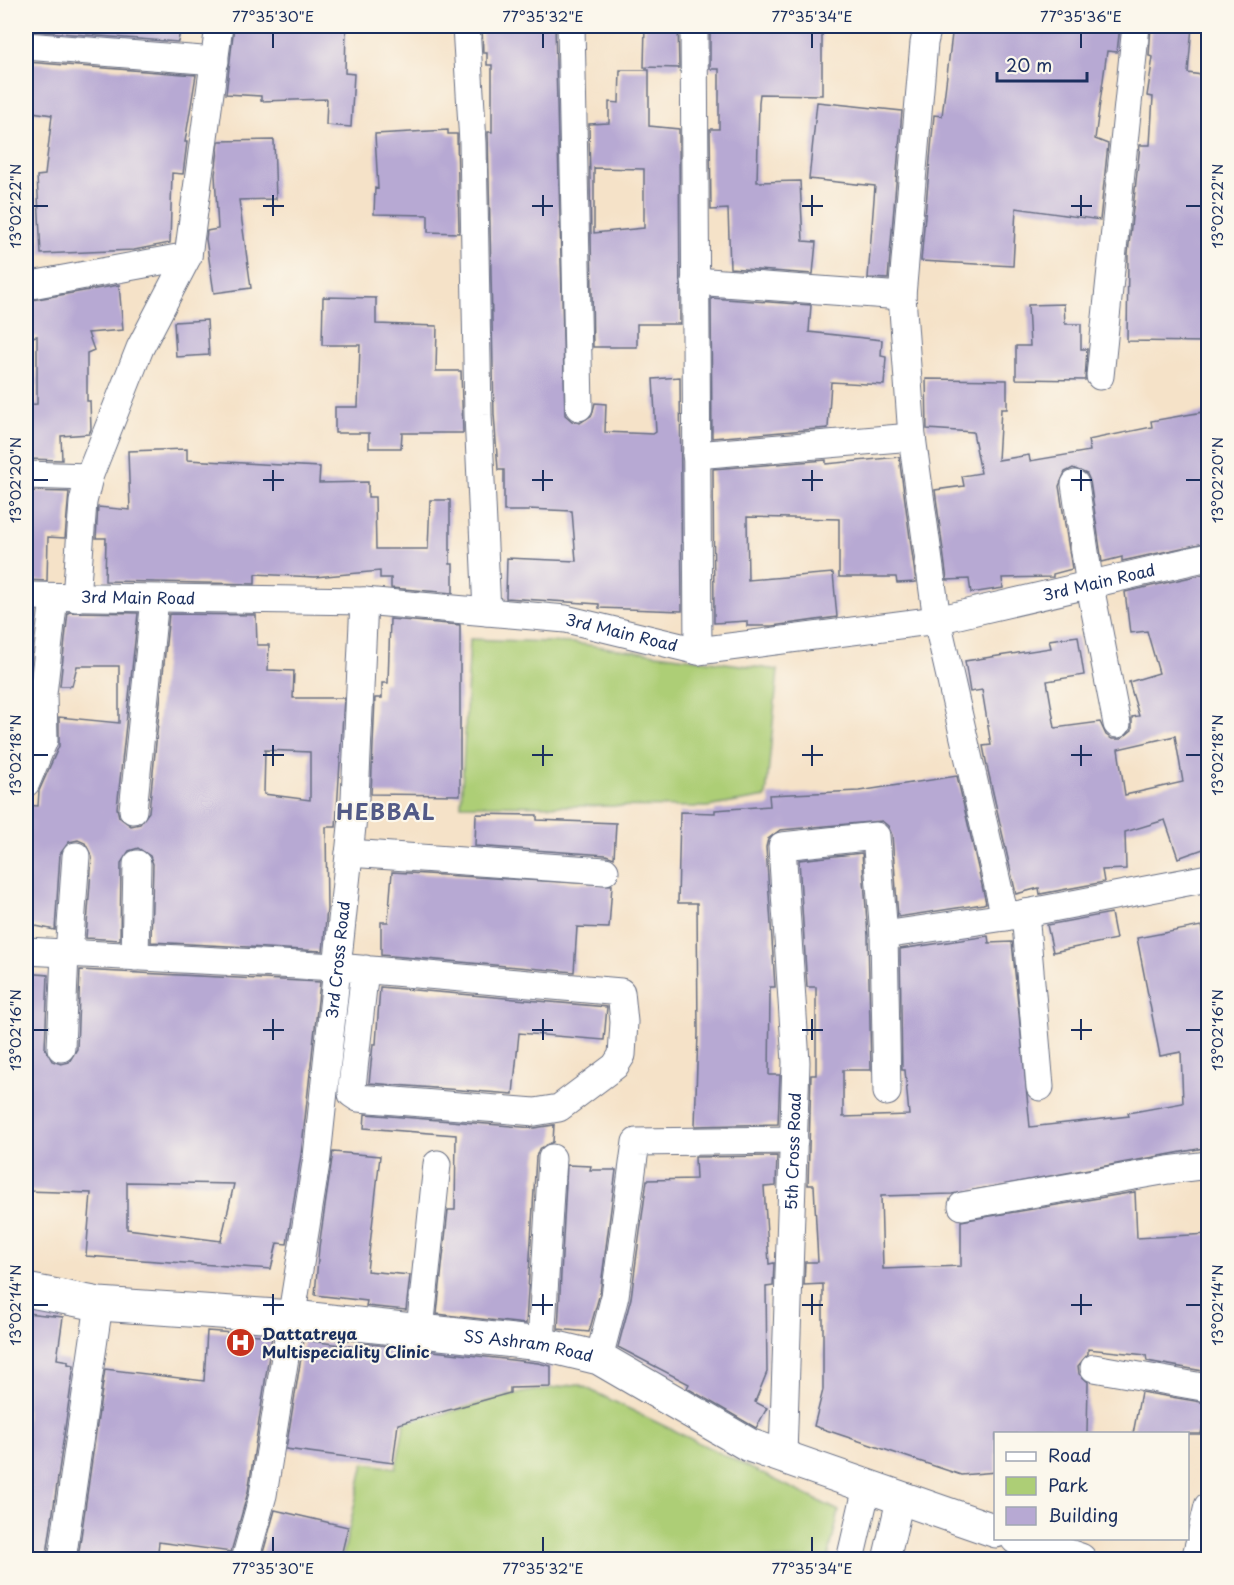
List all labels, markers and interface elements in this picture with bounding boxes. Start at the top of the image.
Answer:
text: 77°35'30"E [232,4,314,27]
text: 77°35'32"E [502,4,584,27]
text: 77°35'34"E [771,4,853,27]
text: 77°35'36"E [1040,4,1122,27]
scale bar [997,45,1087,83]
text: 20 m [1006,51,1052,78]
text: 13°02'22"N [3,163,26,249]
text: 13°02'22"N [1205,163,1228,249]
text: 13°02'20"N [3,437,26,523]
text: 13°02'20"N [1205,437,1228,523]
street label: 3rd Main Road [1040,557,1157,606]
street label: 3rd Main Road [81,584,195,610]
street label: 3rd Main Road [563,606,680,657]
text: 13°02'18"N [3,714,26,796]
text: 13°02'18"N [1205,714,1228,796]
district label: HEBBAL [336,794,436,827]
street label: 3rd Cross Road [319,900,355,1020]
text: 13°02'16"N [3,989,26,1071]
text: 13°02'16"N [1205,989,1228,1071]
street label: 5th Cross Road [778,1092,806,1210]
text: 13°02'14"N [3,1264,26,1346]
text: 13°02'14"N [1205,1264,1228,1346]
place label: Dattatreya Multispeciality Clinic [262,1321,430,1363]
street label: SS Ashram Road [463,1323,596,1367]
hospital icon: Dattatreya Multispeciality Clinic [225,1327,257,1359]
legend [994,1432,1189,1540]
text: Road [1048,1441,1092,1468]
text: Park [1048,1471,1088,1498]
text: Building [1048,1501,1118,1528]
text: 77°35'30"E [232,1556,314,1579]
text: 77°35'32"E [502,1556,584,1579]
text: 77°35'34"E [771,1556,853,1579]

